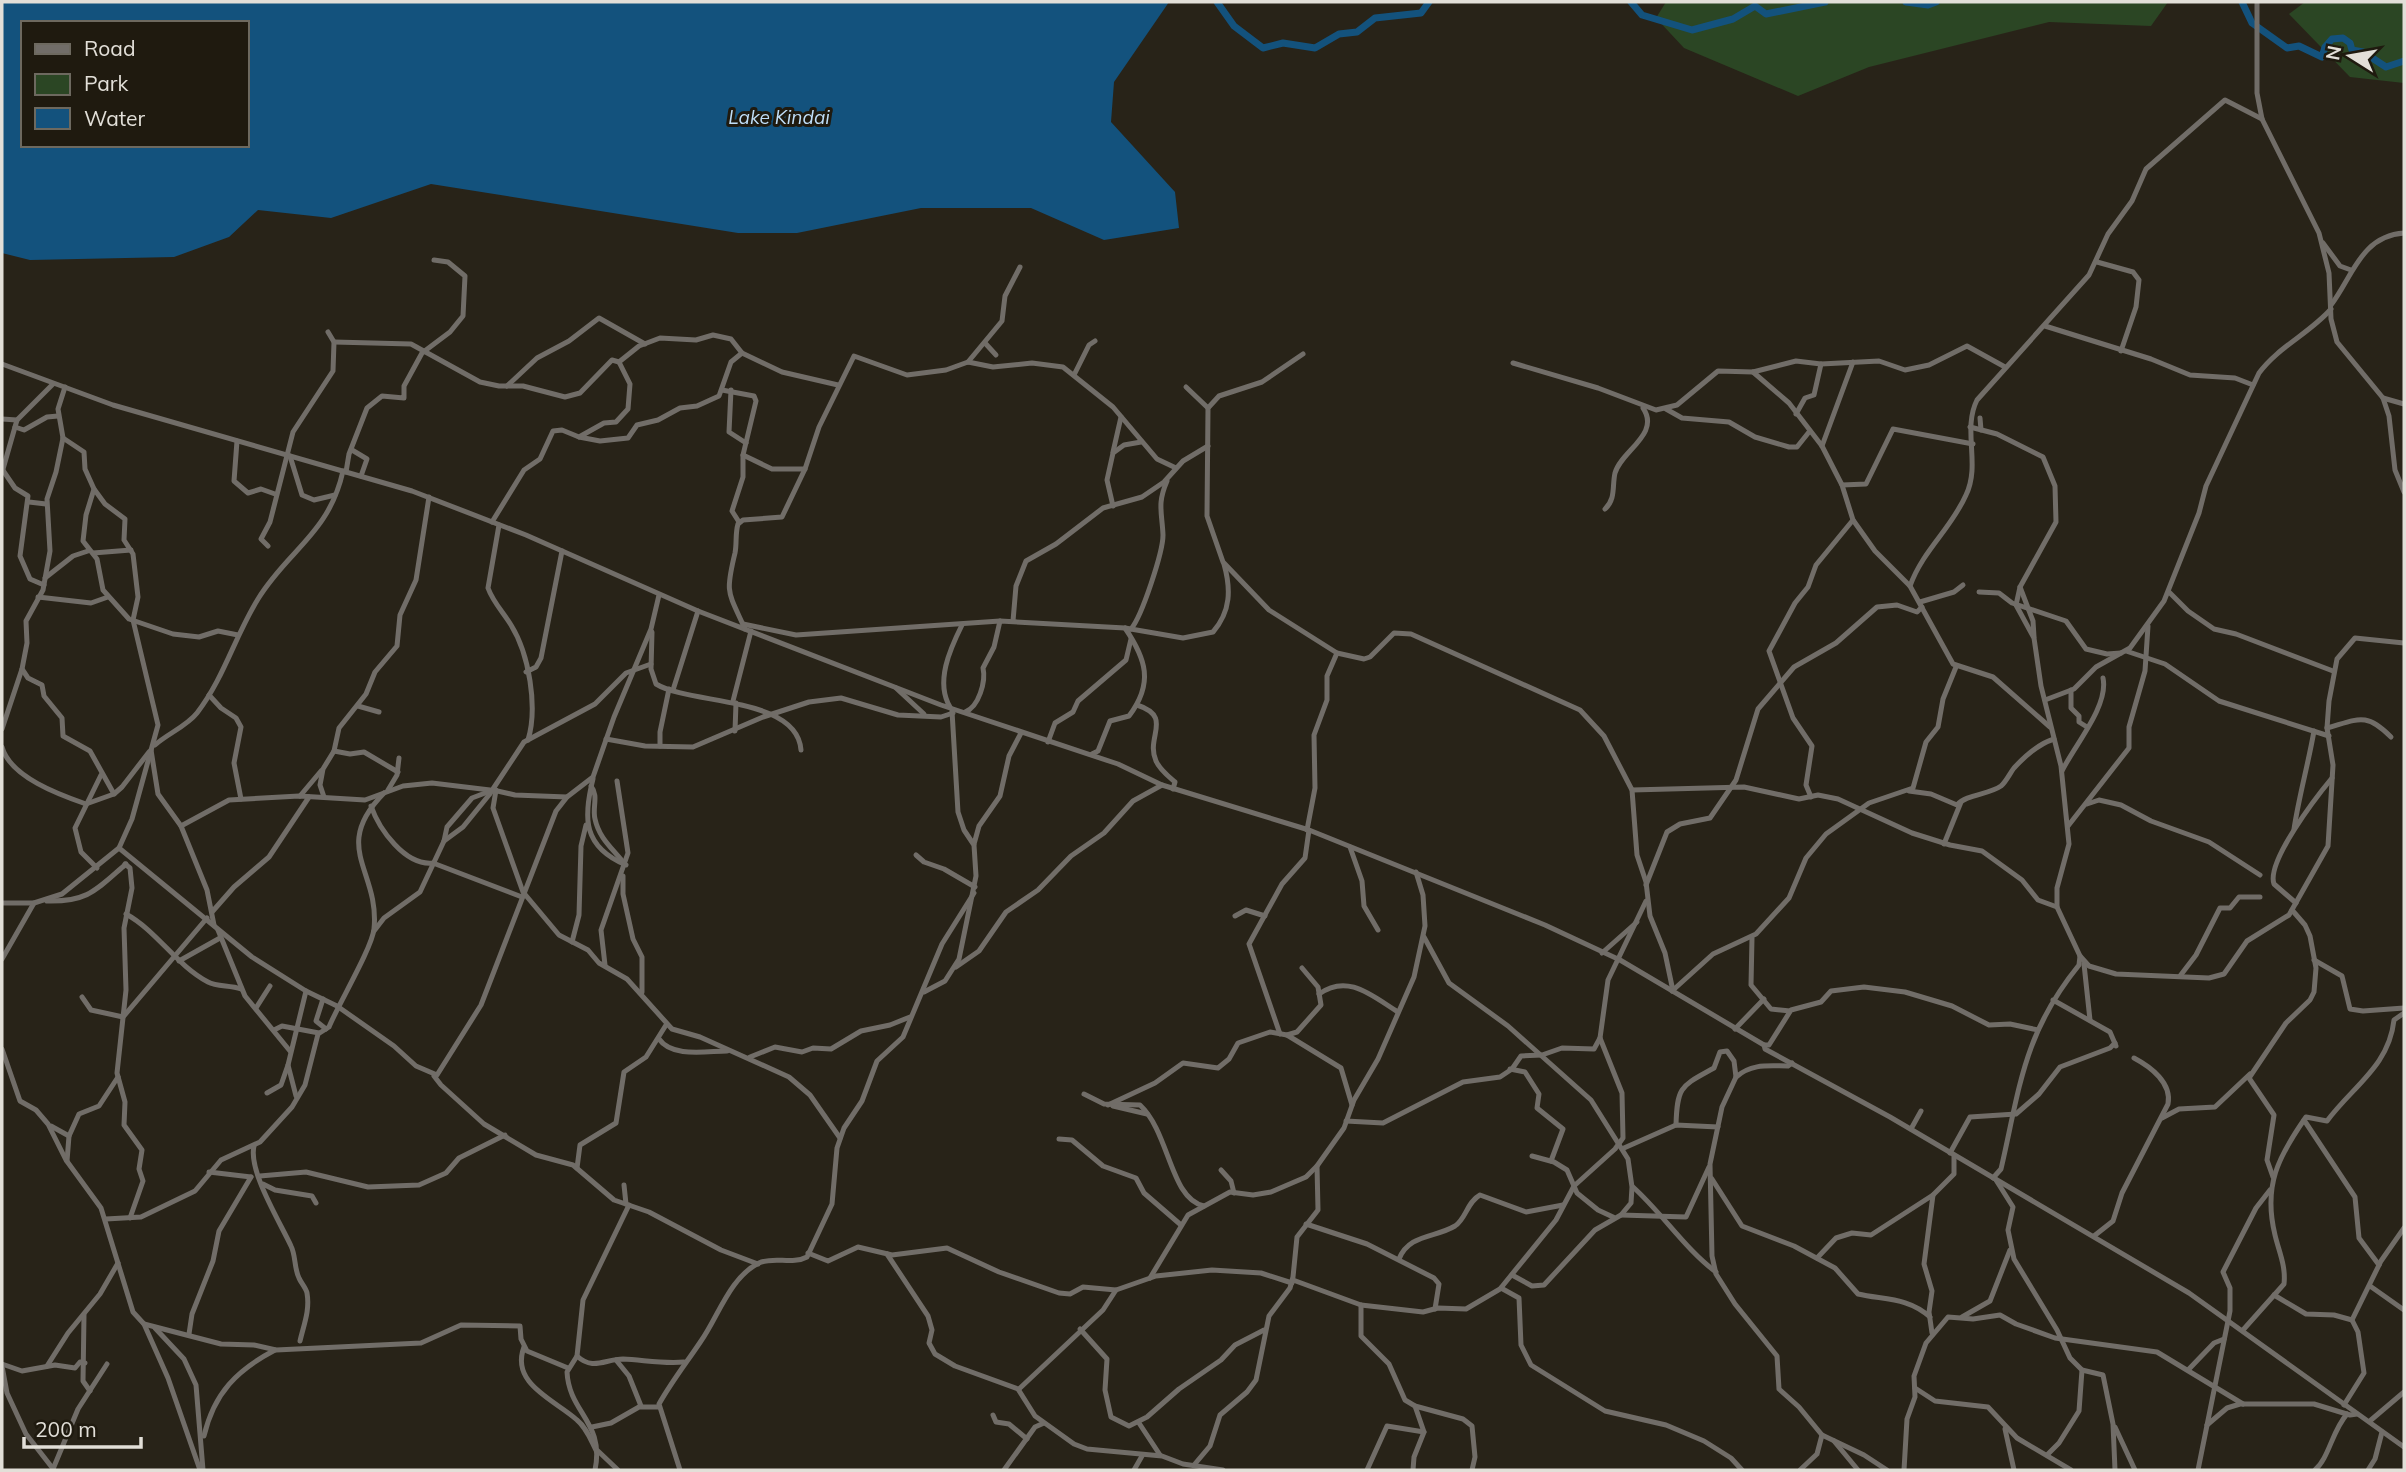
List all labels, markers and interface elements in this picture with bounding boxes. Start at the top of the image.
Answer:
legend [21,21,248,147]
north arrow [2315,21,2385,91]
text: Road [84,35,135,61]
text: N [2320,43,2346,62]
text: Park [84,70,128,96]
text: Water [84,105,145,131]
water label: Lake Kindai [728,105,830,129]
scale bar [24,1406,142,1450]
text: 200 m [35,1416,97,1442]

